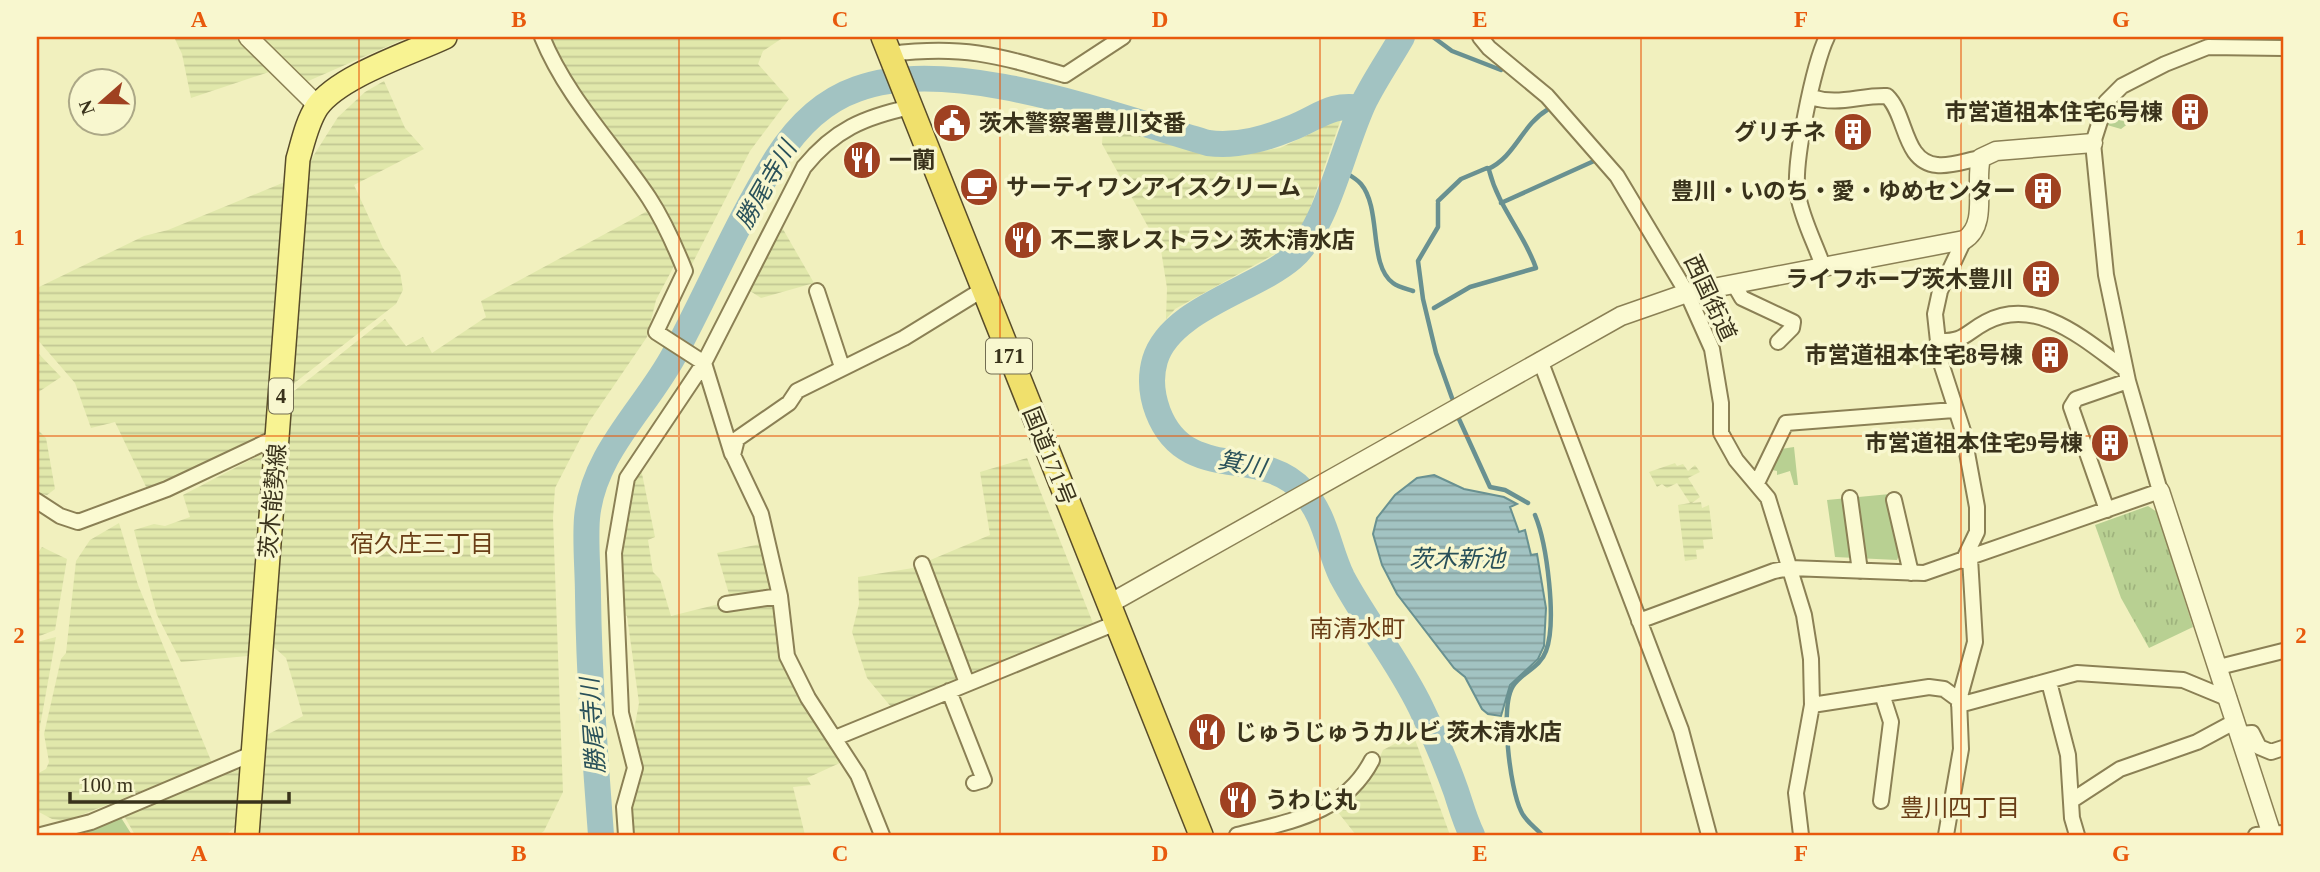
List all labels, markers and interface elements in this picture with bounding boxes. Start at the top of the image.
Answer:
text: A [191,7,208,32]
text: B [511,7,527,32]
text: C [832,7,848,32]
text: D [1152,7,1168,32]
text: E [1472,7,1488,32]
text: F [1794,7,1808,32]
text: G [2112,7,2130,32]
north arrow [66,66,136,136]
building icon: 市営道祖本住宅6号棟 [2169,91,2211,133]
text: N [74,97,99,118]
place label: 市営道祖本住宅6号棟 [1945,100,2163,125]
public building icon: 茨木警察署豊川交番 [931,102,973,144]
place label: 茨木警察署豊川交番 [979,111,1186,136]
building icon: グリチネ [1832,111,1874,153]
place label: グリチネ [1734,120,1826,145]
water label: 勝尾寺川 [731,134,803,233]
restaurant icon: 一蘭 [841,139,883,181]
place label: 一蘭 [889,148,935,173]
cafe icon: サーティワンアイスクリーム [958,166,1000,208]
building icon: 豊川・いのち・愛・ゆめセンター [2022,170,2064,212]
place label: サーティワンアイスクリーム [1006,175,1301,200]
place label: 豊川・いのち・愛・ゆめセンター [1671,179,2016,204]
restaurant icon: 不二家レストラン 茨木清水店 [1002,219,1044,261]
text: 1 [13,225,25,250]
text: 1 [2295,225,2307,250]
place label: 不二家レストラン 茨木清水店 [1050,228,1355,253]
street label: 西国街道 [1679,251,1741,345]
building icon: ライフホープ茨木豊川 [2020,258,2062,300]
place label: ライフホープ茨木豊川 [1785,267,2014,292]
building icon: 市営道祖本住宅8号棟 [2029,334,2071,376]
road number: 171 [986,338,1032,374]
place label: 市営道祖本住宅8号棟 [1805,343,2023,368]
road number: 4 [269,378,293,414]
street label: 国道171号 [1018,403,1080,509]
building icon: 市営道祖本住宅9号棟 [2089,422,2131,464]
place label: 市営道祖本住宅9号棟 [1865,431,2083,456]
street label: 茨木能勢線 [256,443,290,559]
water label: 箕川 [1216,447,1271,482]
district label: 宿久庄三丁目 [350,531,494,557]
water label: 茨木新池 [1409,546,1507,572]
district label: 南清水町 [1309,616,1405,642]
text: 2 [13,623,25,648]
text: 2 [2295,623,2307,648]
water label: 勝尾寺川 [576,674,609,775]
restaurant icon: じゅうじゅうカルビ 茨木清水店 [1186,711,1228,753]
place label: じゅうじゅうカルビ 茨木清水店 [1234,720,1562,745]
scale bar [70,760,289,804]
text: 100 m [80,773,133,797]
restaurant icon: うわじ丸 [1217,779,1259,821]
place label: うわじ丸 [1265,788,1357,813]
district label: 豊川四丁目 [1900,795,2020,821]
text: A [191,841,208,866]
text: B [511,841,527,866]
text: C [832,841,848,866]
text: D [1152,841,1168,866]
text: E [1472,841,1488,866]
text: F [1794,841,1808,866]
text: G [2112,841,2130,866]

